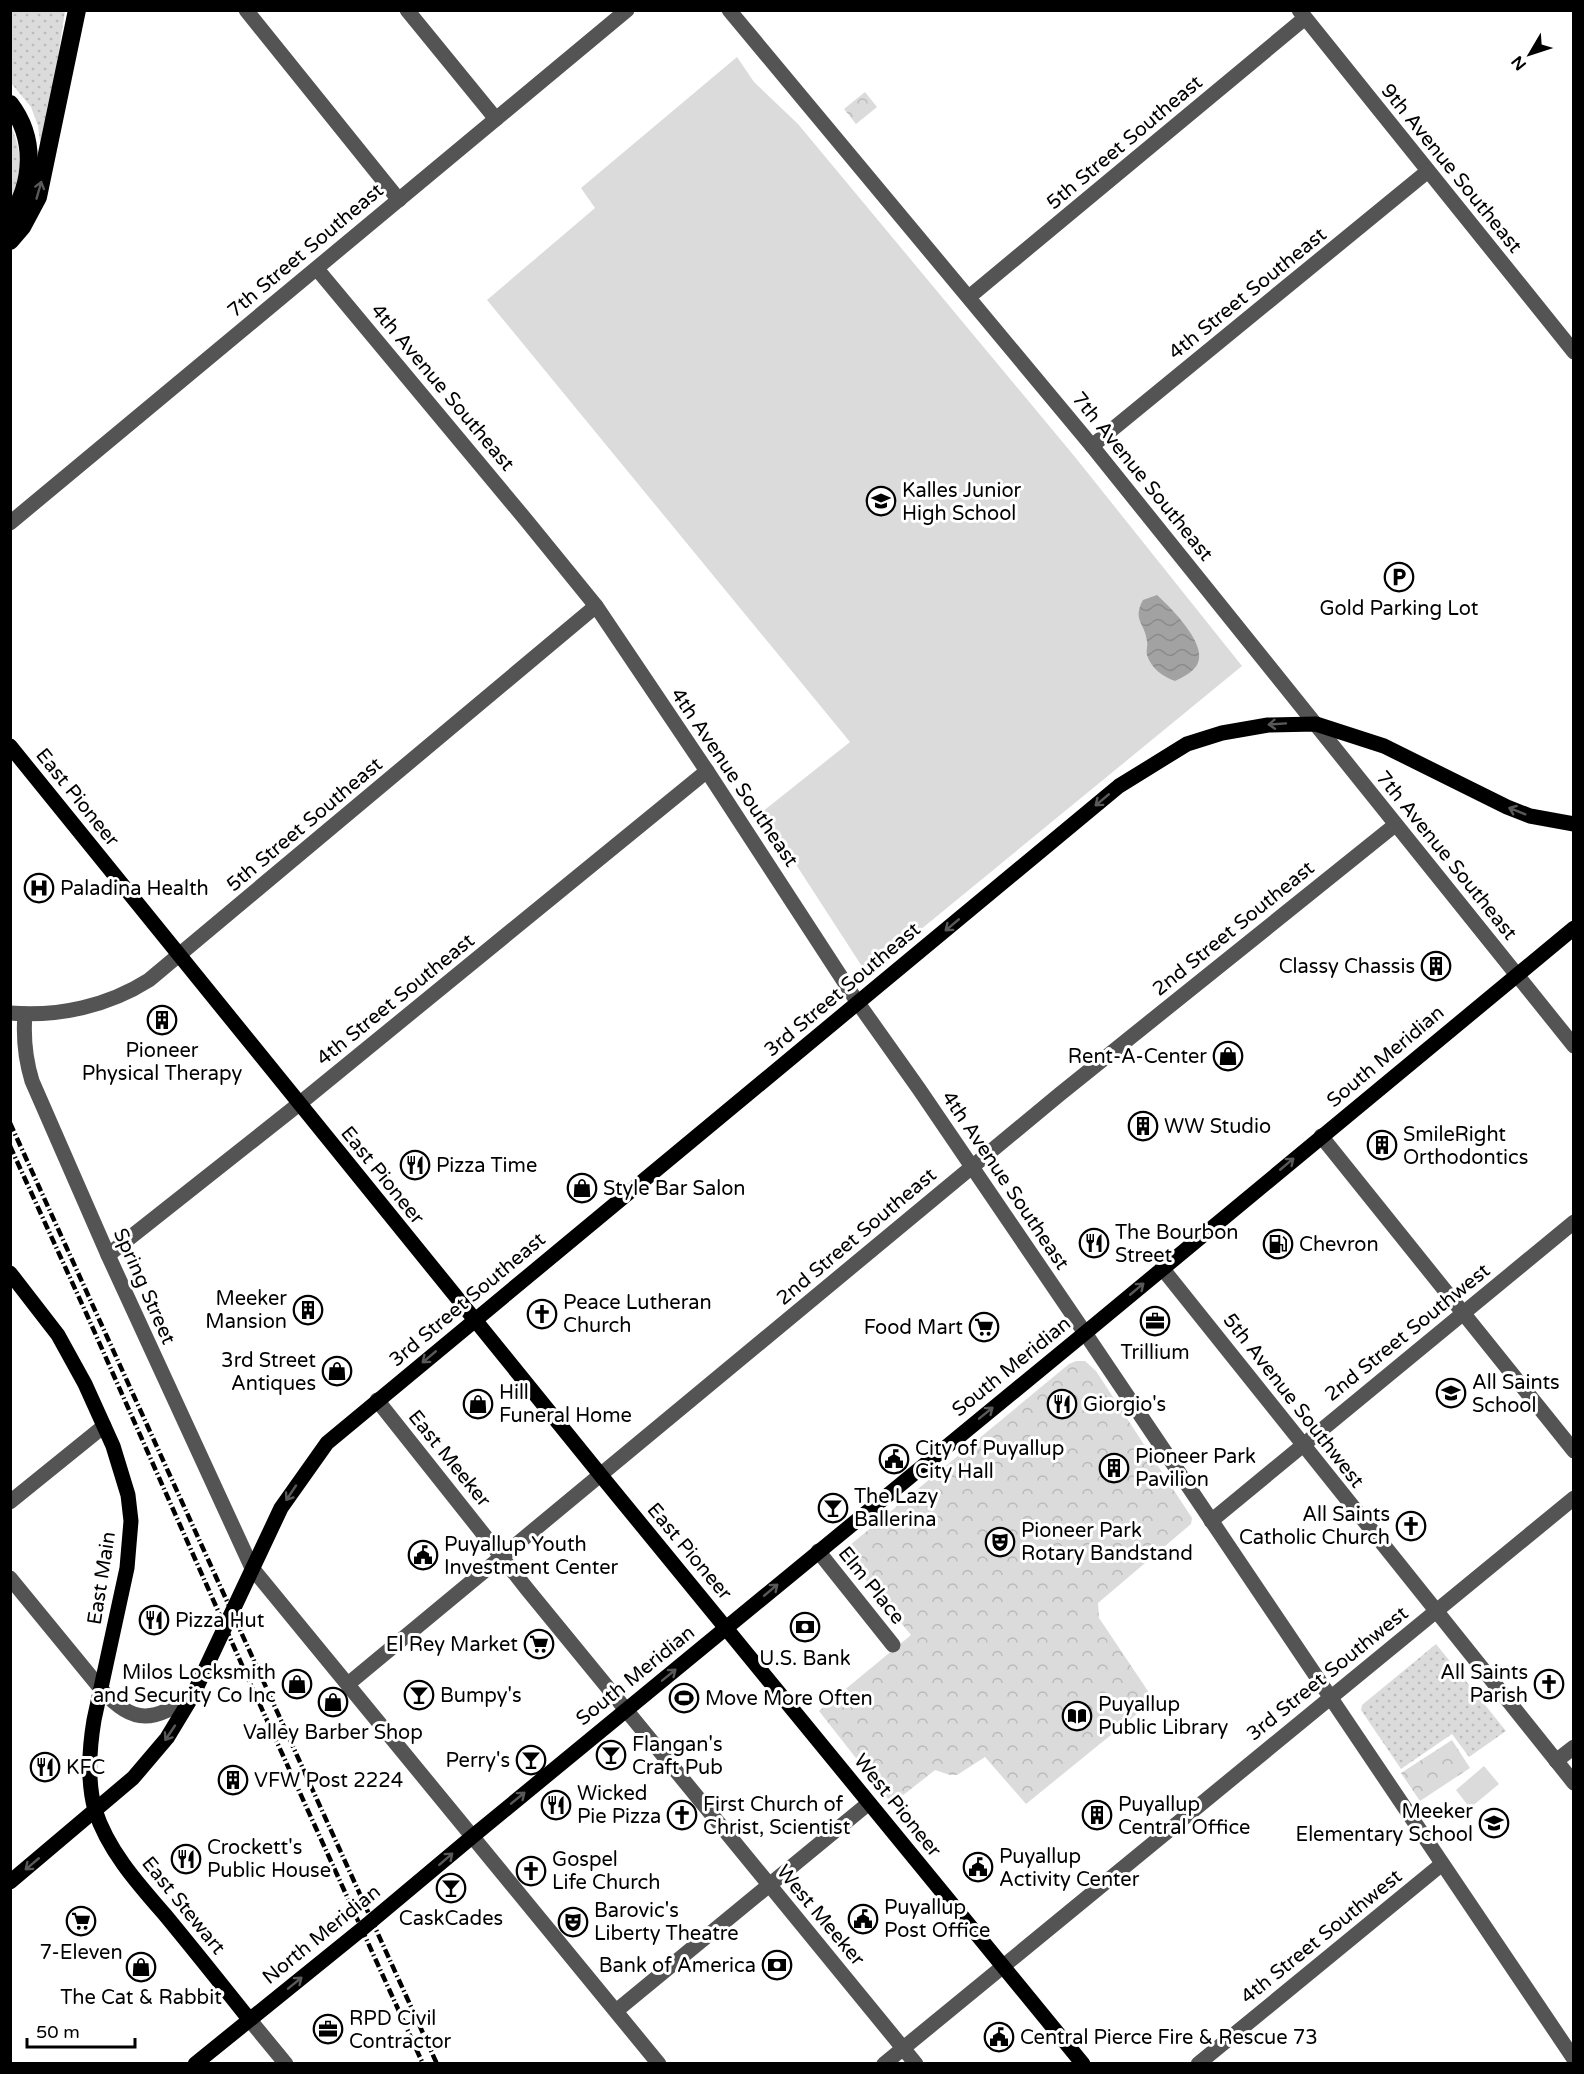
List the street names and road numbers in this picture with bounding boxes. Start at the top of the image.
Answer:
street label: 5th Street Southeast [1042,70,1208,215]
street label: 9th Avenue Southeast [1376,79,1527,258]
street label: 7th Street Southeast [223,178,389,323]
street label: 4th Street Southeast [1164,223,1332,365]
street label: 4th Avenue Southeast [365,299,519,476]
street label: 7th Avenue Southeast [1067,387,1218,566]
street label: 4th Avenue Southeast [665,684,803,872]
street label: East Pioneer [30,744,124,852]
street label: 5th Street Southeast [222,752,388,897]
street label: 7th Avenue Southeast [1371,766,1522,945]
street label: 2nd Street Southeast [1148,856,1320,1001]
street label: 3rd Street Southeast [760,917,926,1062]
street label: 4th Street Southeast [312,929,480,1071]
street label: South Meridian [1322,1001,1449,1113]
street label: 4th Avenue Southeast [936,1087,1074,1275]
street label: East Pioneer [335,1122,429,1230]
street label: 2nd Street Southeast [772,1163,942,1311]
street label: Spring Street [108,1225,181,1349]
street label: 3rd Street Southeast [385,1227,551,1372]
street label: 2nd Street Southwest [1320,1259,1495,1407]
street label: 5th Avenue Southwest [1218,1309,1369,1493]
street label: South Meridian [947,1312,1076,1422]
street label: East Meeker [403,1405,496,1512]
street label: East Pioneer [642,1498,737,1605]
street label: East Main [83,1530,121,1626]
street label: Elm Place [833,1542,910,1629]
street label: 3rd Street Southwest [1242,1601,1413,1746]
street label: South Meridian [571,1621,700,1731]
street label: West Pioneer [848,1749,946,1862]
street label: East Stewart [136,1852,230,1960]
street label: West Meeker [771,1860,870,1971]
street label: 4th Street Southwest [1236,1864,1407,2009]
street label: North Meridian [258,1880,385,1990]

